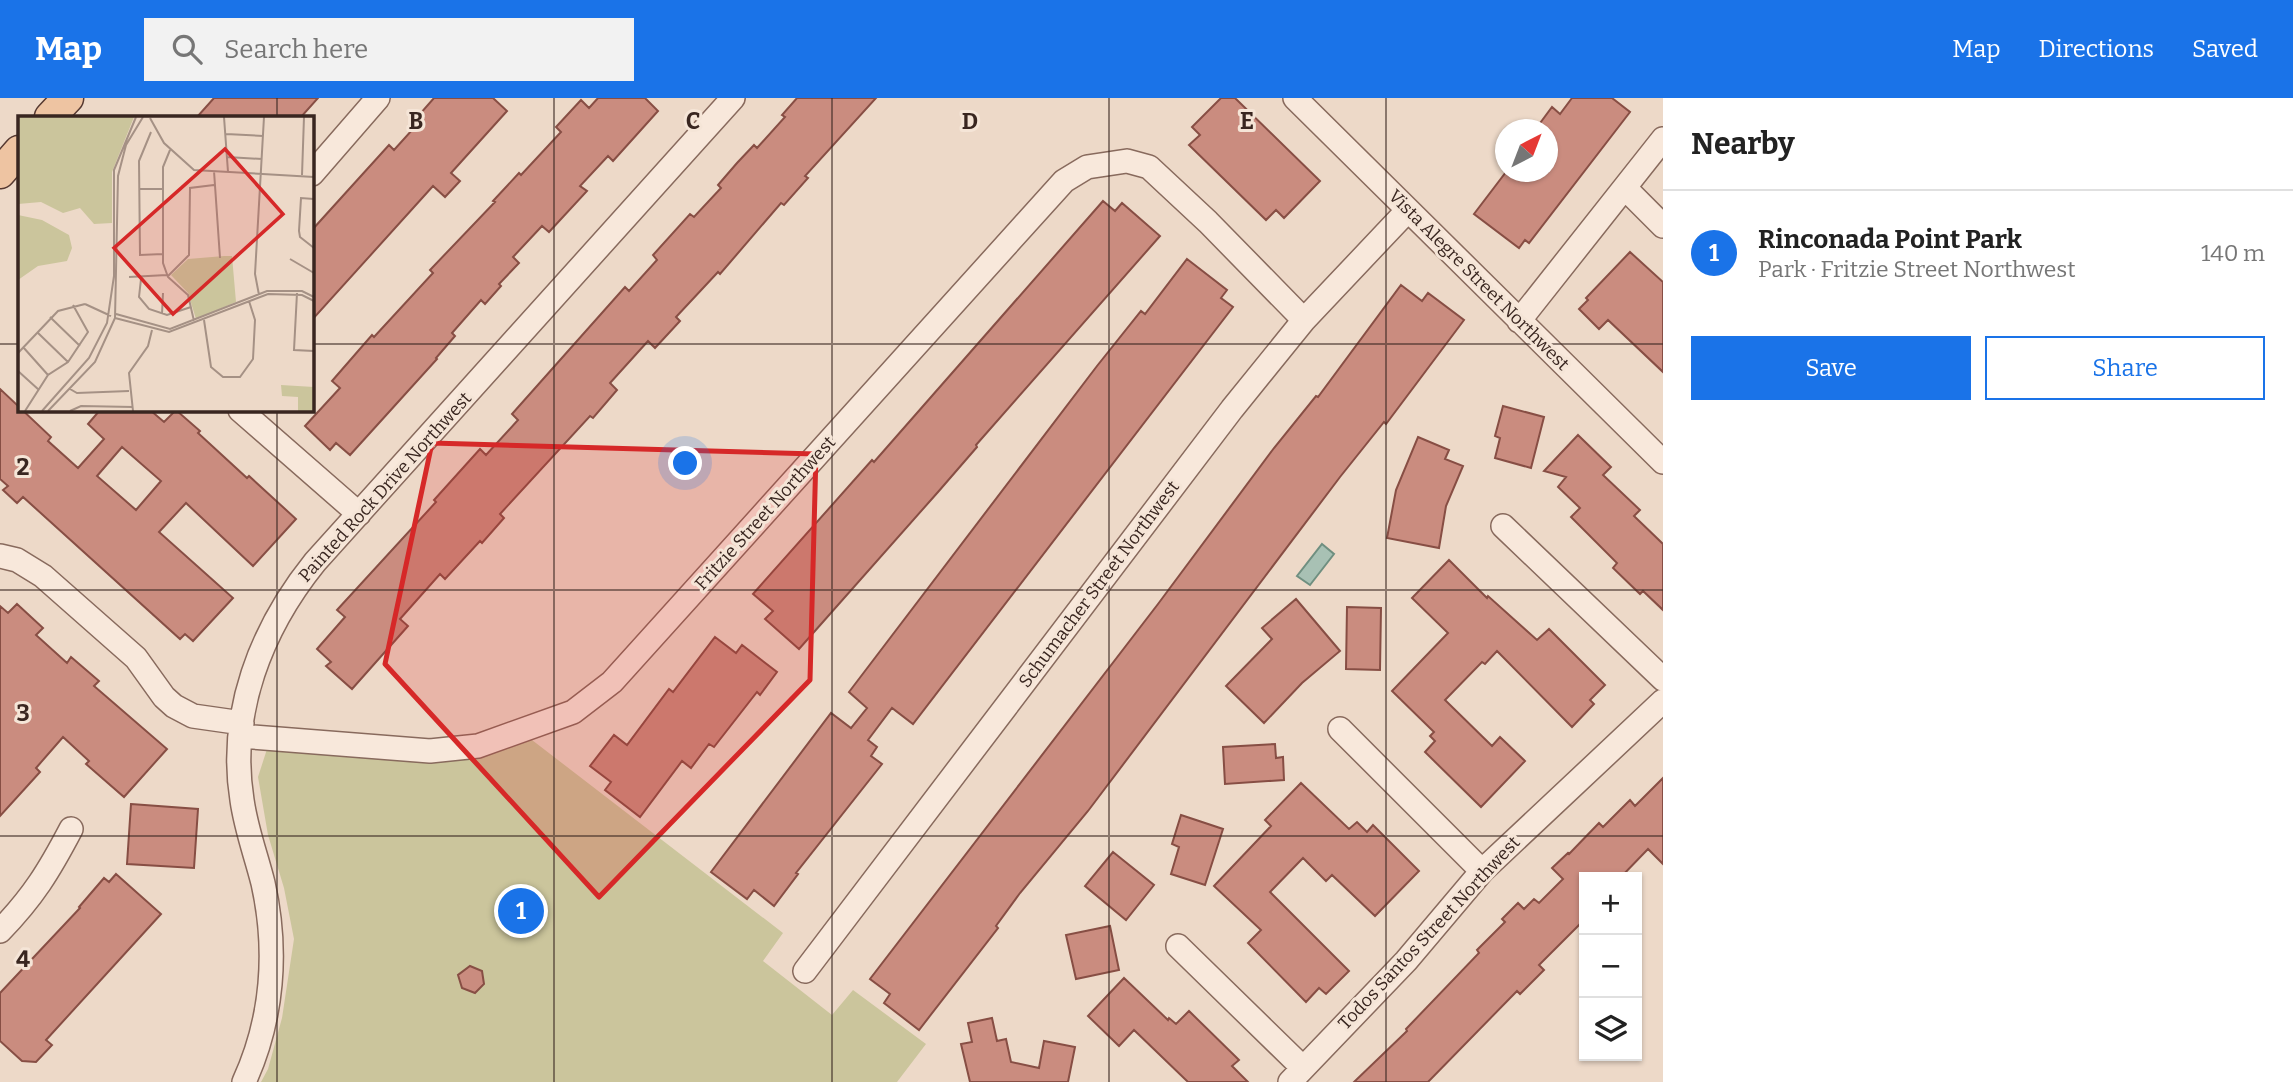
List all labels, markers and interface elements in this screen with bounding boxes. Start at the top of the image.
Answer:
search box [144,18,634,81]
text: Map [35,29,102,69]
icon: search [168,30,206,68]
text: Search here [224,34,368,65]
text: Map [1952,35,2001,63]
text: Directions [2039,35,2154,63]
text: Saved [2192,35,2258,63]
text: B [409,107,423,135]
text: C [686,107,700,135]
text: D [962,107,978,135]
text: E [1240,107,1254,135]
inset map [18,116,313,411]
north arrow [1495,119,1558,182]
text: Nearby [1691,126,1795,162]
street label: Vista Alegre Street Northwest [1384,185,1574,375]
text: Rinconada Point Park [1758,224,2022,255]
text: 1 [1709,239,1719,267]
text: 140 m [2201,239,2265,267]
text: Park · Fritzie Street Northwest [1758,255,2076,283]
button: Save [1691,336,1971,400]
button: Share [1985,336,2265,400]
street label: Painted Rock Drive Northwest [294,387,477,587]
street label: Fritzie Street Northwest [690,431,840,595]
your location [668,446,702,480]
text: 2 [17,453,30,481]
street label: Schumacher Street Northwest [1014,476,1184,692]
text: 3 [16,699,30,727]
street label: Todos Santos Street Northwest [1334,831,1525,1034]
map controls [1579,872,1642,1061]
button: + [1579,872,1642,935]
pin: 1 [498,885,544,937]
button: − [1579,935,1642,998]
text: 4 [16,945,30,973]
button: layers [1579,998,1642,1061]

